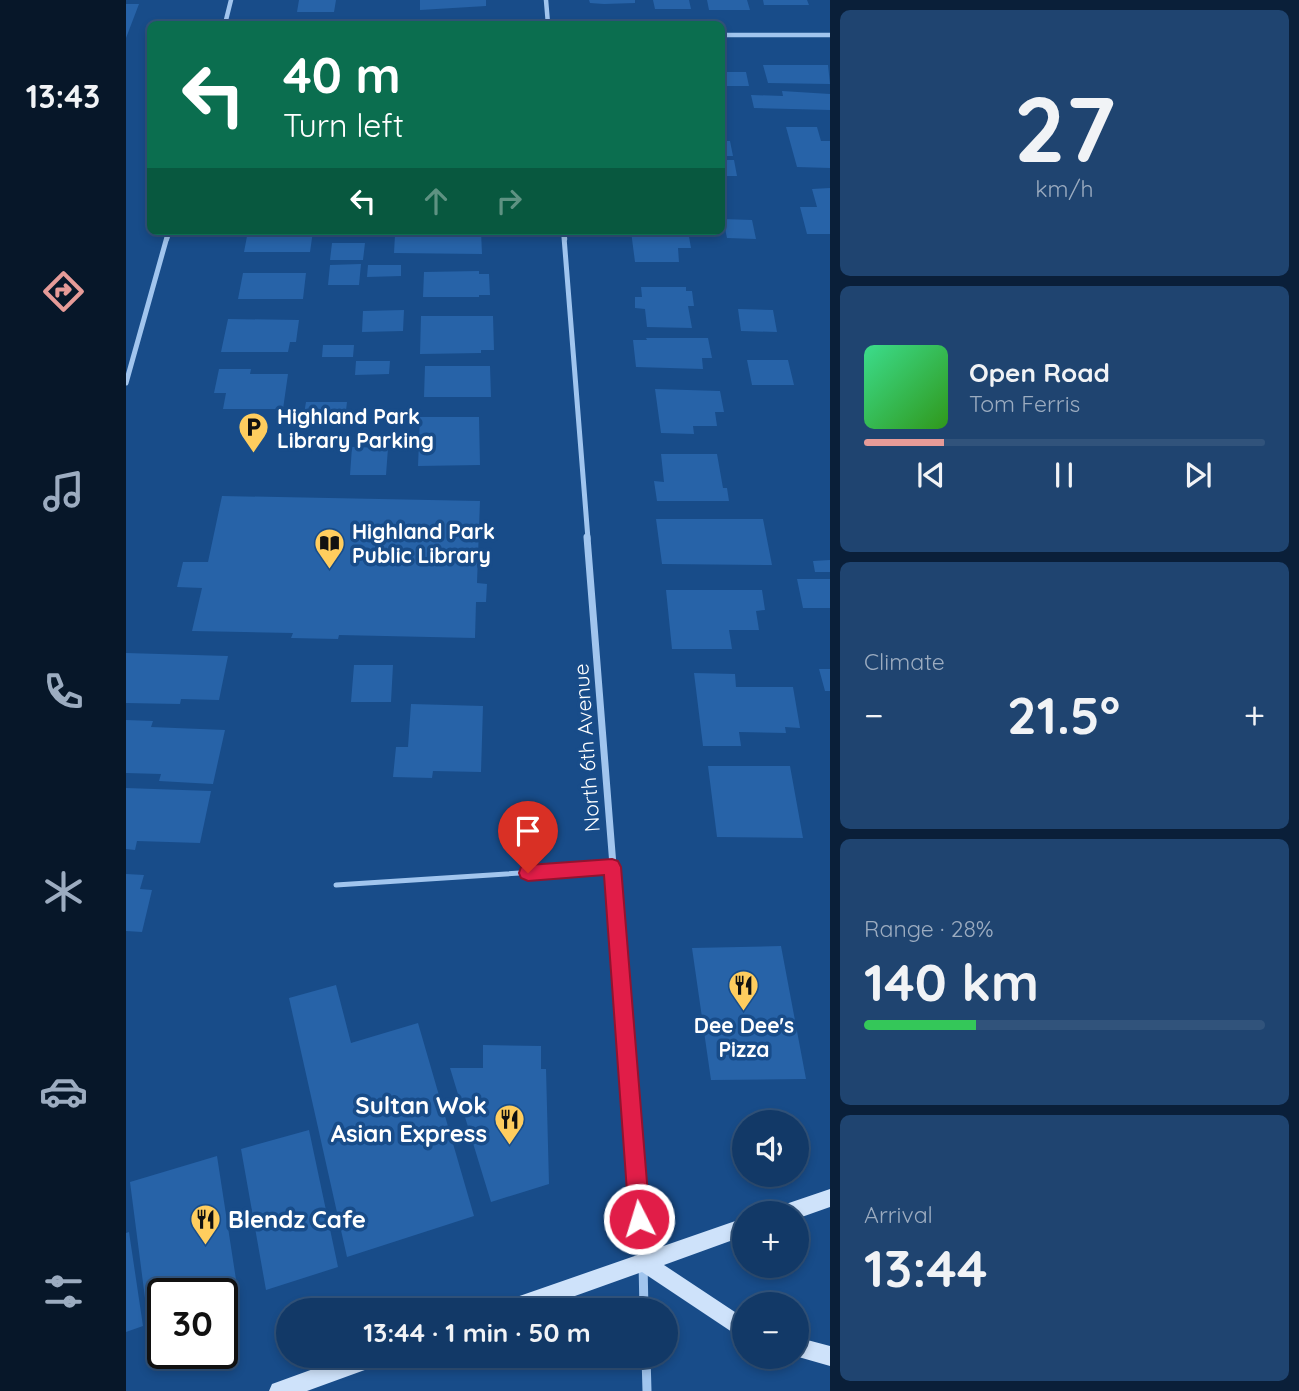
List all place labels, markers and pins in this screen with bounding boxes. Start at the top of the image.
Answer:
place label: Highland Park Library Parking [277,403,434,453]
parking icon: Highland Park Library Parking [237,411,271,455]
place label: Highland Park Public Library [352,518,495,568]
library icon: Highland Park Public Library [312,526,346,570]
pin [498,801,558,873]
restaurant icon: Dee Dee's Pizza [727,968,761,1012]
place label: Dee Dee's Pizza [694,1012,794,1062]
place label: Sultan Wok Asian Express [331,1090,487,1148]
restaurant icon: Sultan Wok Asian Express [493,1102,527,1146]
restaurant icon: Blendz Cafe [188,1202,222,1246]
place label: Blendz Cafe [228,1204,366,1234]

